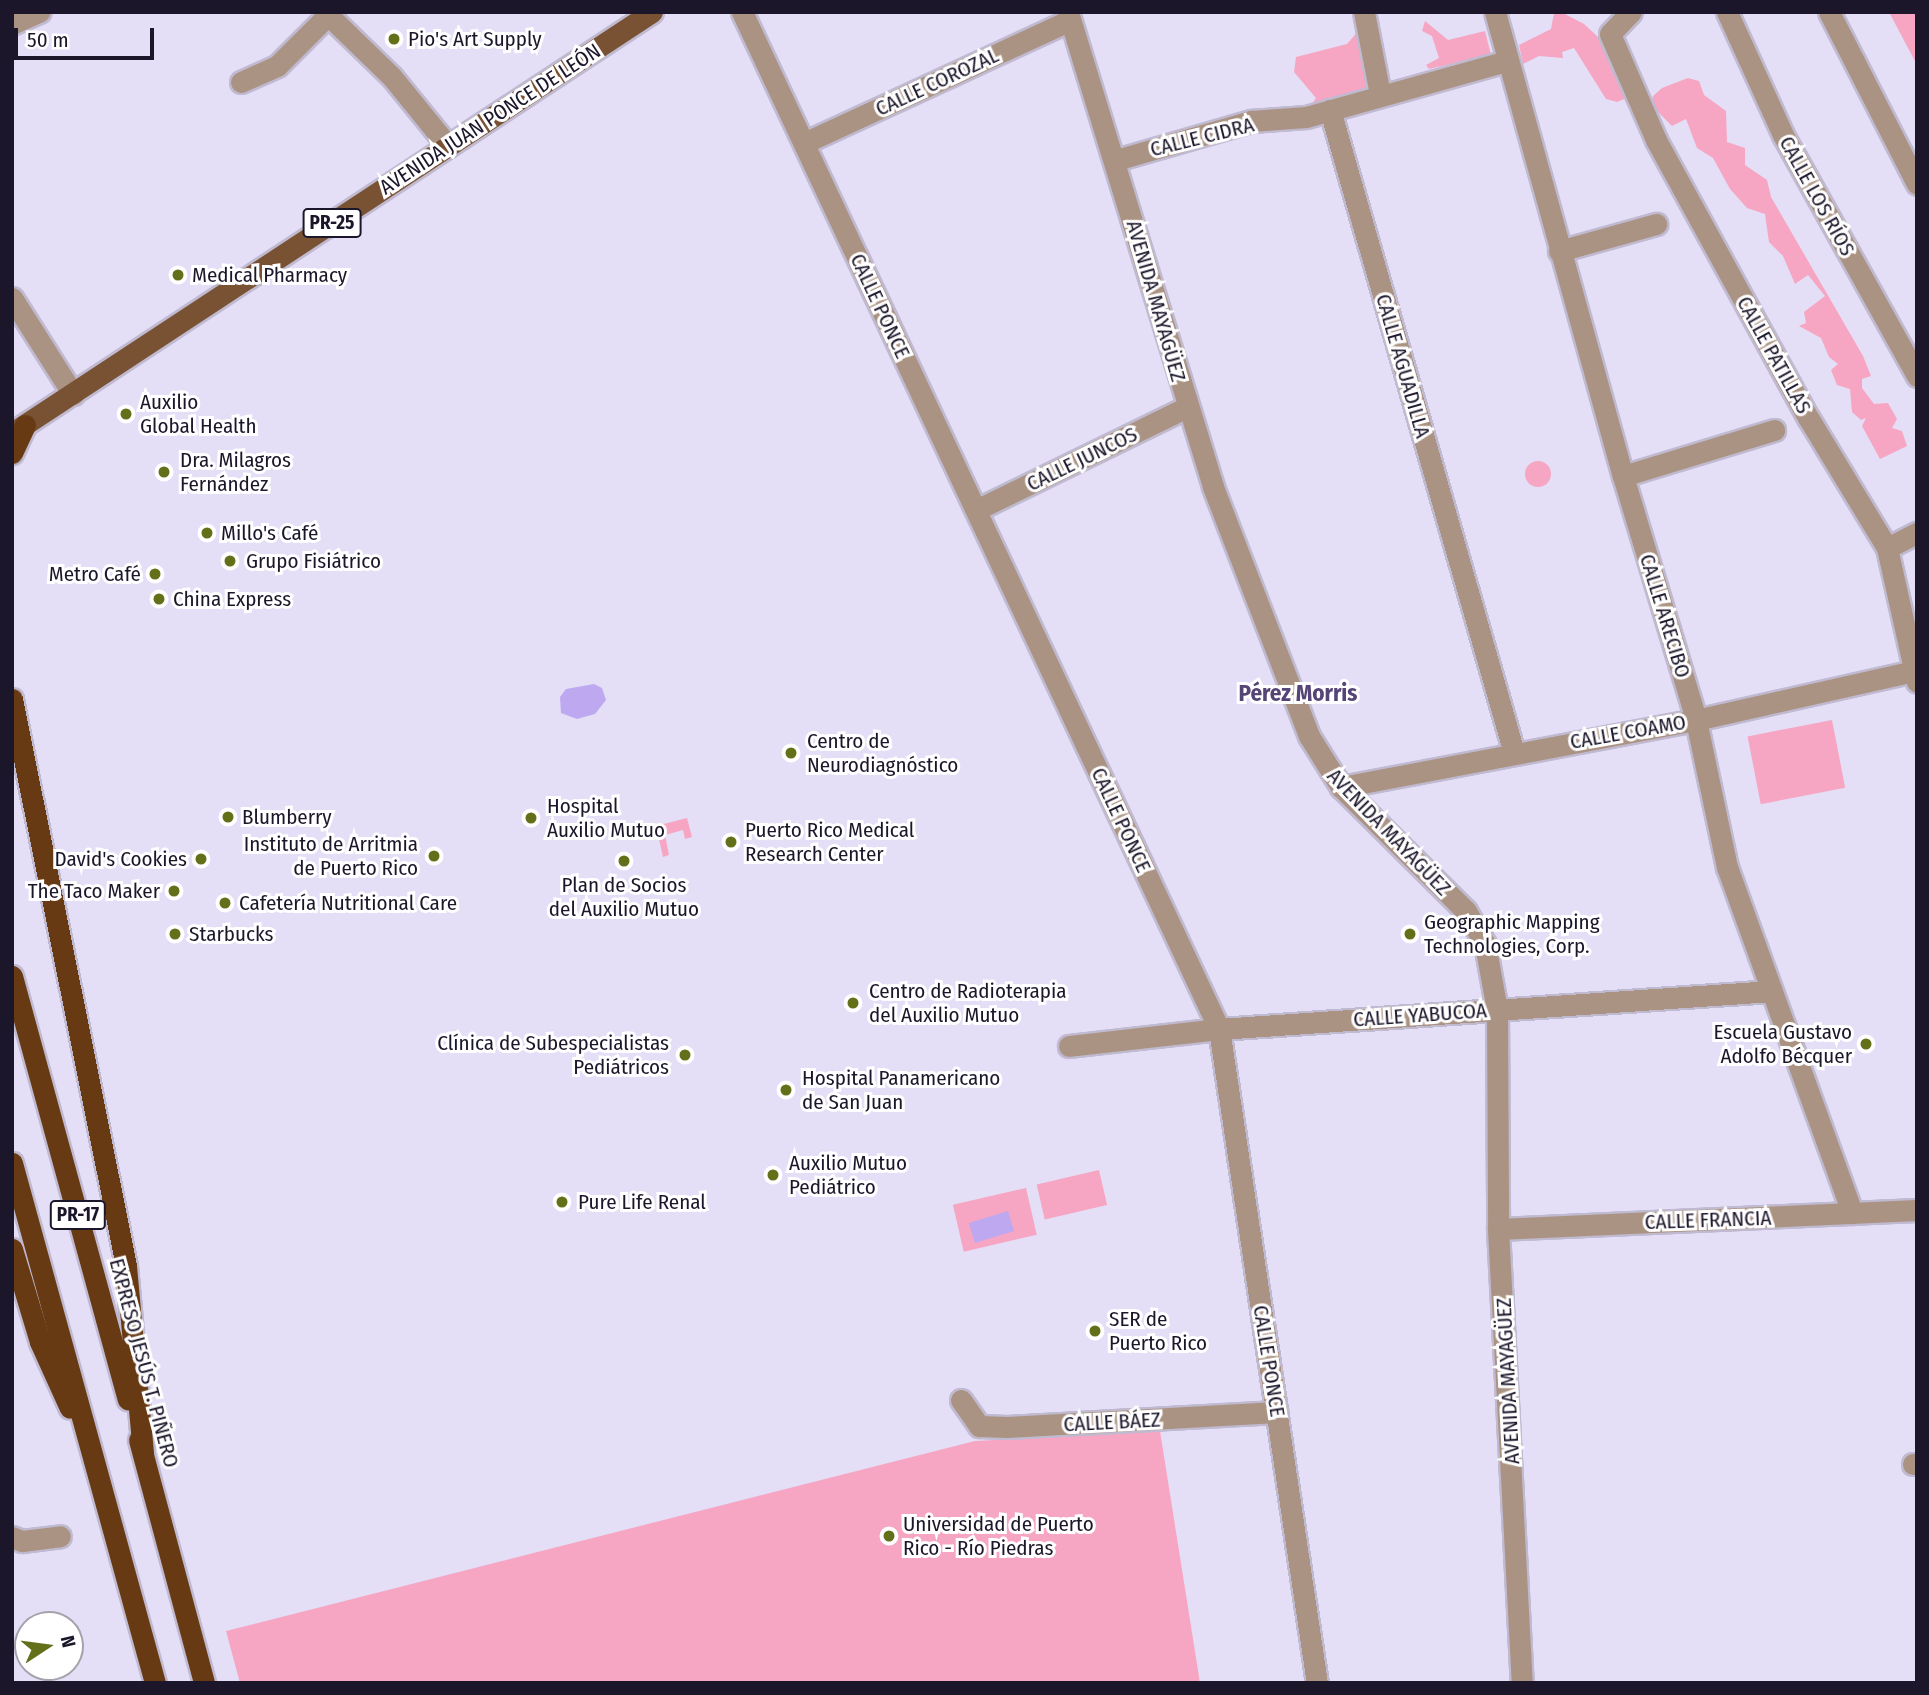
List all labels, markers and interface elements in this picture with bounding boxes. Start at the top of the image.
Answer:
scale bar [18,14,158,58]
place label: Pio's Art Supply [408,26,542,52]
text: 50 m [27,27,69,53]
marker: Pio's Art Supply [386,31,402,47]
street label: AVENIDA JUAN PONCE DE LEÓN [375,38,605,200]
street label: CALLE COROZAL [872,43,1002,121]
street label: CALLE CIDRA [1148,112,1256,162]
street label: CALLE LOS RÍOS [1774,132,1860,260]
road number: PR-25 [302,208,362,238]
street label: AVENIDA MAYAGÜEZ [1121,217,1191,385]
street label: CALLE PONCE [845,250,915,362]
place label: Medical Pharmacy [192,262,347,288]
marker: Medical Pharmacy [170,267,186,283]
street label: CALLE AGUADILLA [1370,291,1436,441]
street label: CALLE PATILLAS [1731,292,1817,418]
place label: Auxilio Global Health [140,389,257,439]
marker: Auxilio Global Health [118,406,134,422]
street label: CALLE JUNCOS [1023,421,1141,497]
place label: Dra. Milagros Fernández [180,447,291,497]
marker: Dra. Milagros Fernández [154,462,174,482]
place label: Millo's Café [221,520,318,546]
marker: Millo's Café [199,525,215,541]
place label: Grupo Fisiátrico [246,548,381,574]
marker: Grupo Fisiátrico [220,551,240,571]
street label: CALLE ARECIBO [1634,551,1696,681]
place label: Metro Café [49,561,141,587]
marker: Metro Café [147,566,163,582]
place label: China Express [173,586,291,612]
marker: China Express [151,591,167,607]
district label: Pérez Morris [1239,679,1357,707]
street label: CALLE COAMO [1568,709,1688,755]
place label: Centro de Neurodiagnóstico [807,728,958,778]
marker: Centro de Neurodiagnóstico [781,743,801,763]
street label: AVENIDA MAYAGÜEZ [1322,763,1456,901]
street label: CALLE PONCE [1086,764,1156,876]
place label: Hospital Auxilio Mutuo [547,793,665,843]
place label: Blumberry [242,804,332,830]
marker: Hospital Auxilio Mutuo [521,808,541,828]
marker: Blumberry [220,809,236,825]
place label: Puerto Rico Medical Research Center [745,817,914,867]
place label: Instituto de Arritmia de Puerto Rico [244,831,418,881]
marker: Puerto Rico Medical Research Center [723,834,739,850]
place label: David's Cookies [54,846,187,872]
marker: Instituto de Arritmia de Puerto Rico [424,846,444,866]
marker: David's Cookies [193,851,209,867]
marker: Plan de Socios del Auxilio Mutuo [616,853,632,869]
place label: Plan de Socios del Auxilio Mutuo [549,872,699,922]
place label: The Taco Maker [28,878,160,904]
marker: The Taco Maker [166,883,182,899]
place label: Cafetería Nutritional Care [239,890,457,916]
marker: Cafetería Nutritional Care [217,895,233,911]
place label: Geographic Mapping Technologies, Corp. [1424,909,1600,959]
place label: Starbucks [189,921,274,947]
marker: Starbucks [167,926,183,942]
marker: Geographic Mapping Technologies, Corp. [1402,926,1418,942]
place label: Centro de Radioterapia del Auxilio Mutuo [869,978,1067,1028]
marker: Centro de Radioterapia del Auxilio Mutuo [843,993,863,1013]
street label: CALLE YABUCOA [1352,998,1488,1032]
place label: Escuela Gustavo Adolfo Bécquer [1713,1019,1852,1069]
place label: Clínica de Subespecialistas Pediátricos [437,1030,669,1080]
marker: Escuela Gustavo Adolfo Bécquer [1858,1036,1874,1052]
marker: Clínica de Subespecialistas Pediátricos [675,1045,695,1065]
place label: Hospital Panamericano de San Juan [802,1065,1000,1115]
marker: Hospital Panamericano de San Juan [776,1080,796,1100]
place label: Auxilio Mutuo Pediátrico [789,1150,907,1200]
marker: Auxilio Mutuo Pediátrico [763,1165,783,1185]
place label: Pure Life Renal [578,1189,706,1215]
marker: Pure Life Renal [552,1192,572,1212]
road number: PR-17 [48,1200,108,1231]
street label: CALLE FRANCIA [1644,1205,1772,1235]
street label: EXPRESO JESÚS T. PIÑERO [104,1256,184,1470]
street label: AVENIDA MAYAGÜEZ [1491,1297,1525,1465]
street label: CALLE PONCE [1248,1303,1290,1419]
place label: SER de Puerto Rico [1109,1306,1207,1356]
marker: SER de Puerto Rico [1087,1323,1103,1339]
street label: CALLE BÁEZ [1063,1407,1161,1437]
place label: Universidad de Puerto Rico - Río Piedras [903,1511,1094,1561]
marker: Universidad de Puerto Rico - Río Piedras [881,1528,897,1544]
north arrow [14,1611,84,1681]
text: N [56,1633,80,1650]

